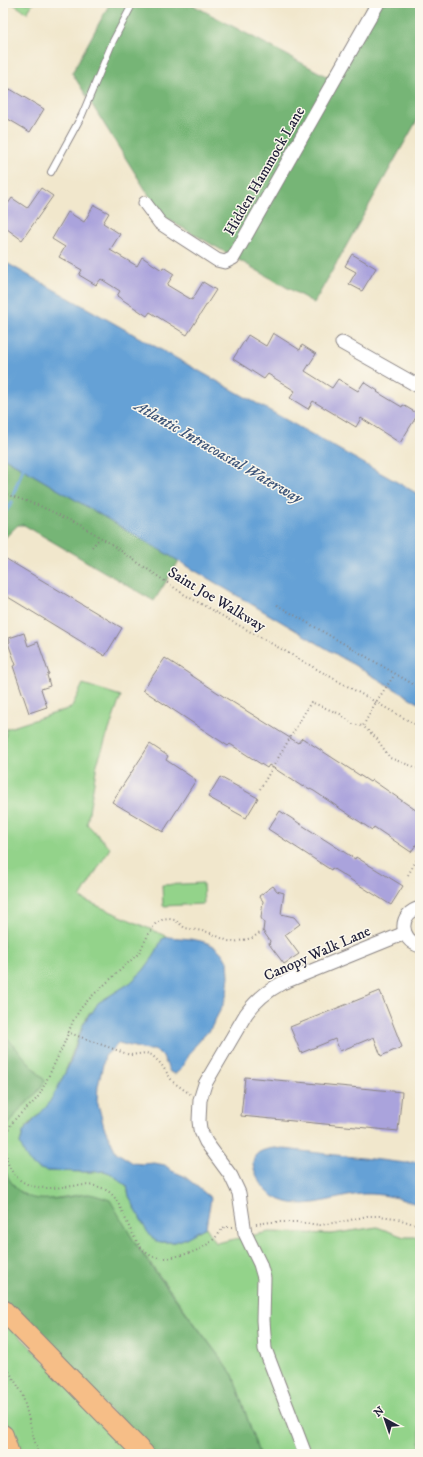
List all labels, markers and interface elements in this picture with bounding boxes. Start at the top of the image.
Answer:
street label: Hidden Hammock Lane [220,103,309,239]
water label: Atlantic Intracoastal Waterway [129,395,307,509]
street label: Saint Joe Walkway [165,563,270,636]
street label: Canopy Walk Lane [261,921,374,985]
north arrow [365,1399,405,1439]
text: N [371,1404,387,1420]

